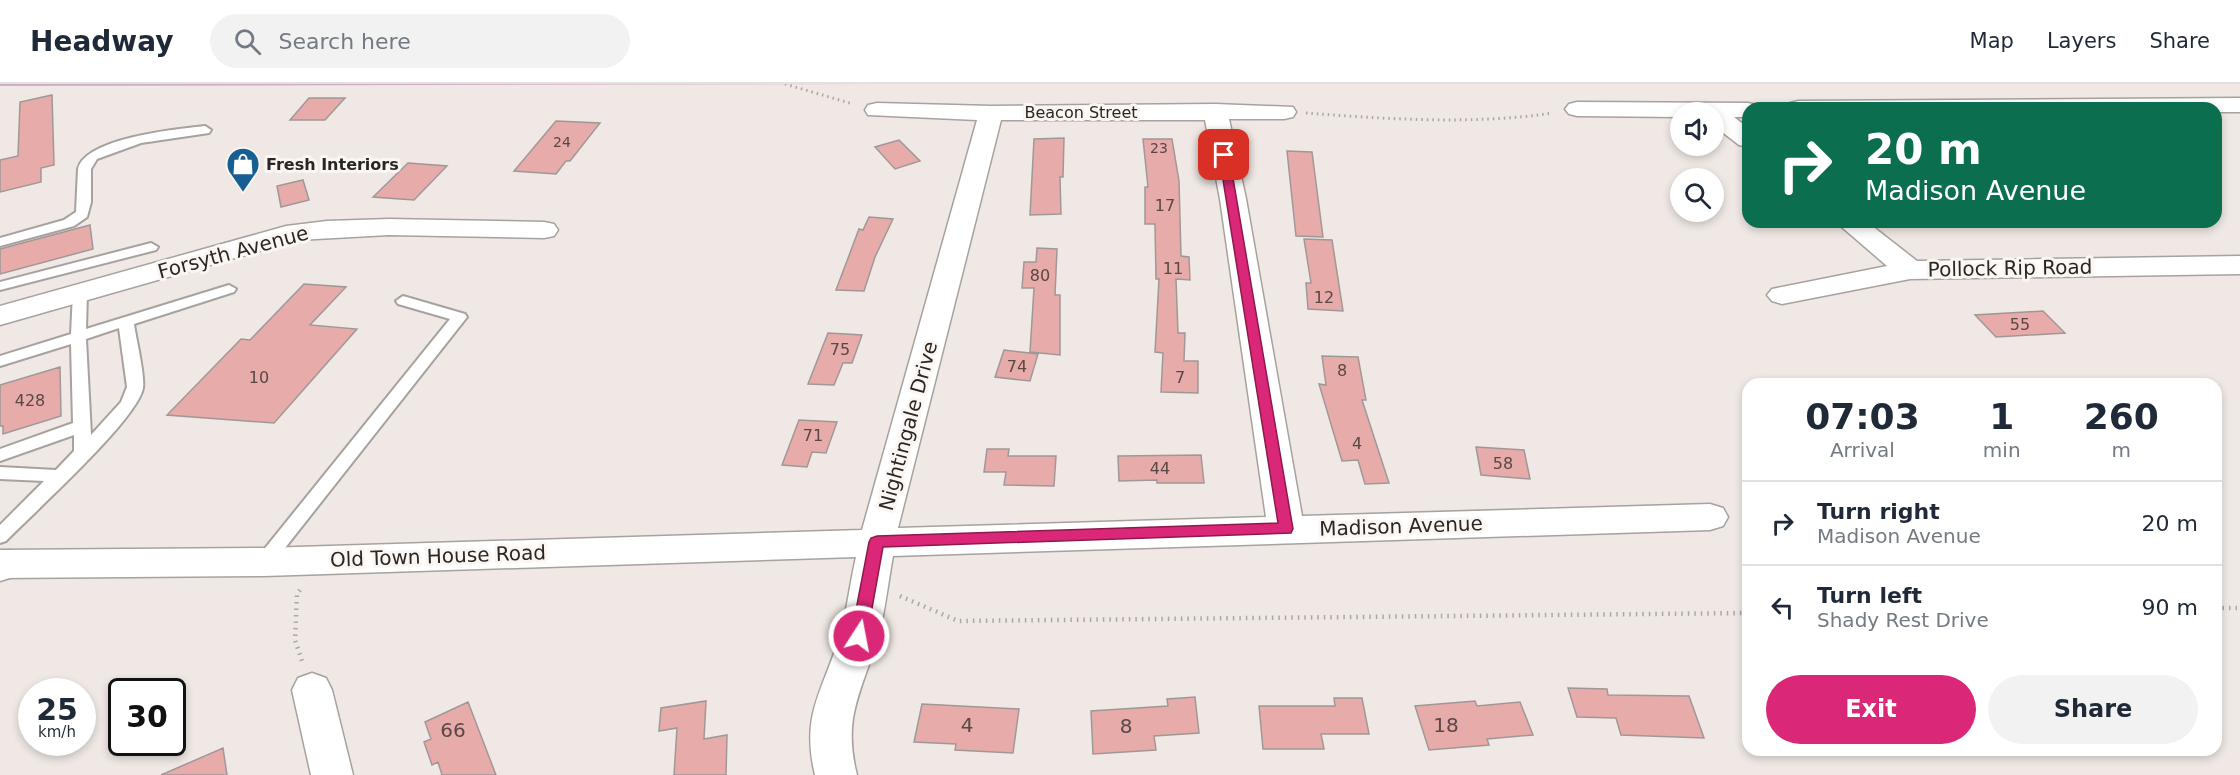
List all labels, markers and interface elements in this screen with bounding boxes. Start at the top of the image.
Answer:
search box [210,14,630,68]
text: Headway [30,25,174,58]
icon: search [231,25,264,58]
text: Search here [279,29,411,54]
text: Map [1970,29,2014,53]
text: Layers [2047,29,2116,53]
text: Share [2149,29,2210,53]
map controls [1670,102,1724,222]
button: sound [1670,102,1724,156]
street label: Beacon Street [1024,103,1138,122]
text: 20 m [1865,125,1982,174]
icon: right [1766,126,1844,204]
pin [1198,129,1249,180]
house number: 24 [553,134,571,150]
icon: arrive [1207,138,1240,171]
house number: 23 [1150,140,1168,156]
shop icon: Fresh Interiors [225,146,261,193]
place label: Fresh Interiors [266,155,399,174]
button: search [1670,168,1724,222]
text: Madison Avenue [1865,175,2086,206]
house number: 17 [1155,196,1175,215]
street label: Forsyth Avenue [155,220,311,284]
street label: Pollock Rip Road [1928,255,2092,281]
house number: 11 [1163,259,1183,278]
house number: 80 [1030,266,1050,285]
house number: 12 [1314,288,1334,307]
house number: 55 [2010,315,2030,334]
street label: Nightingale Drive [874,339,942,513]
house number: 75 [830,340,850,359]
house number: 74 [1007,357,1027,376]
house number: 8 [1337,361,1347,380]
house number: 10 [249,368,269,387]
house number: 7 [1175,368,1185,387]
house number: 428 [15,391,45,410]
text: 07:03 [1805,396,1920,437]
text: 1 [1989,396,2014,437]
text: 260 [2084,396,2159,437]
house number: 71 [803,426,823,445]
house number: 4 [1352,434,1362,453]
text: Arrival [1830,438,1895,462]
text: min [1983,438,2021,462]
text: m [2112,438,2131,462]
house number: 58 [1493,454,1513,473]
house number: 44 [1150,459,1170,478]
text: Turn right [1817,499,1940,524]
icon: right [1766,507,1799,540]
street label: Madison Avenue [1319,511,1483,541]
text: 20 m [2142,511,2198,536]
text: Madison Avenue [1817,524,1981,548]
street label: Old Town House Road [330,540,546,572]
text: Turn left [1817,583,1922,608]
icon: left [1766,591,1799,624]
text: 90 m [2142,595,2198,620]
position arrow [827,604,891,668]
text: Shady Rest Drive [1817,608,1989,632]
button: Exit [1766,675,1976,744]
button: Share [1988,675,2198,744]
speed limit sign: 30 [108,678,186,756]
text: 25 [36,692,78,727]
house number: 4 [961,713,973,737]
house number: 18 [1433,713,1459,737]
house number: 8 [1120,714,1132,738]
house number: 66 [440,718,466,742]
text: km/h [38,723,76,741]

